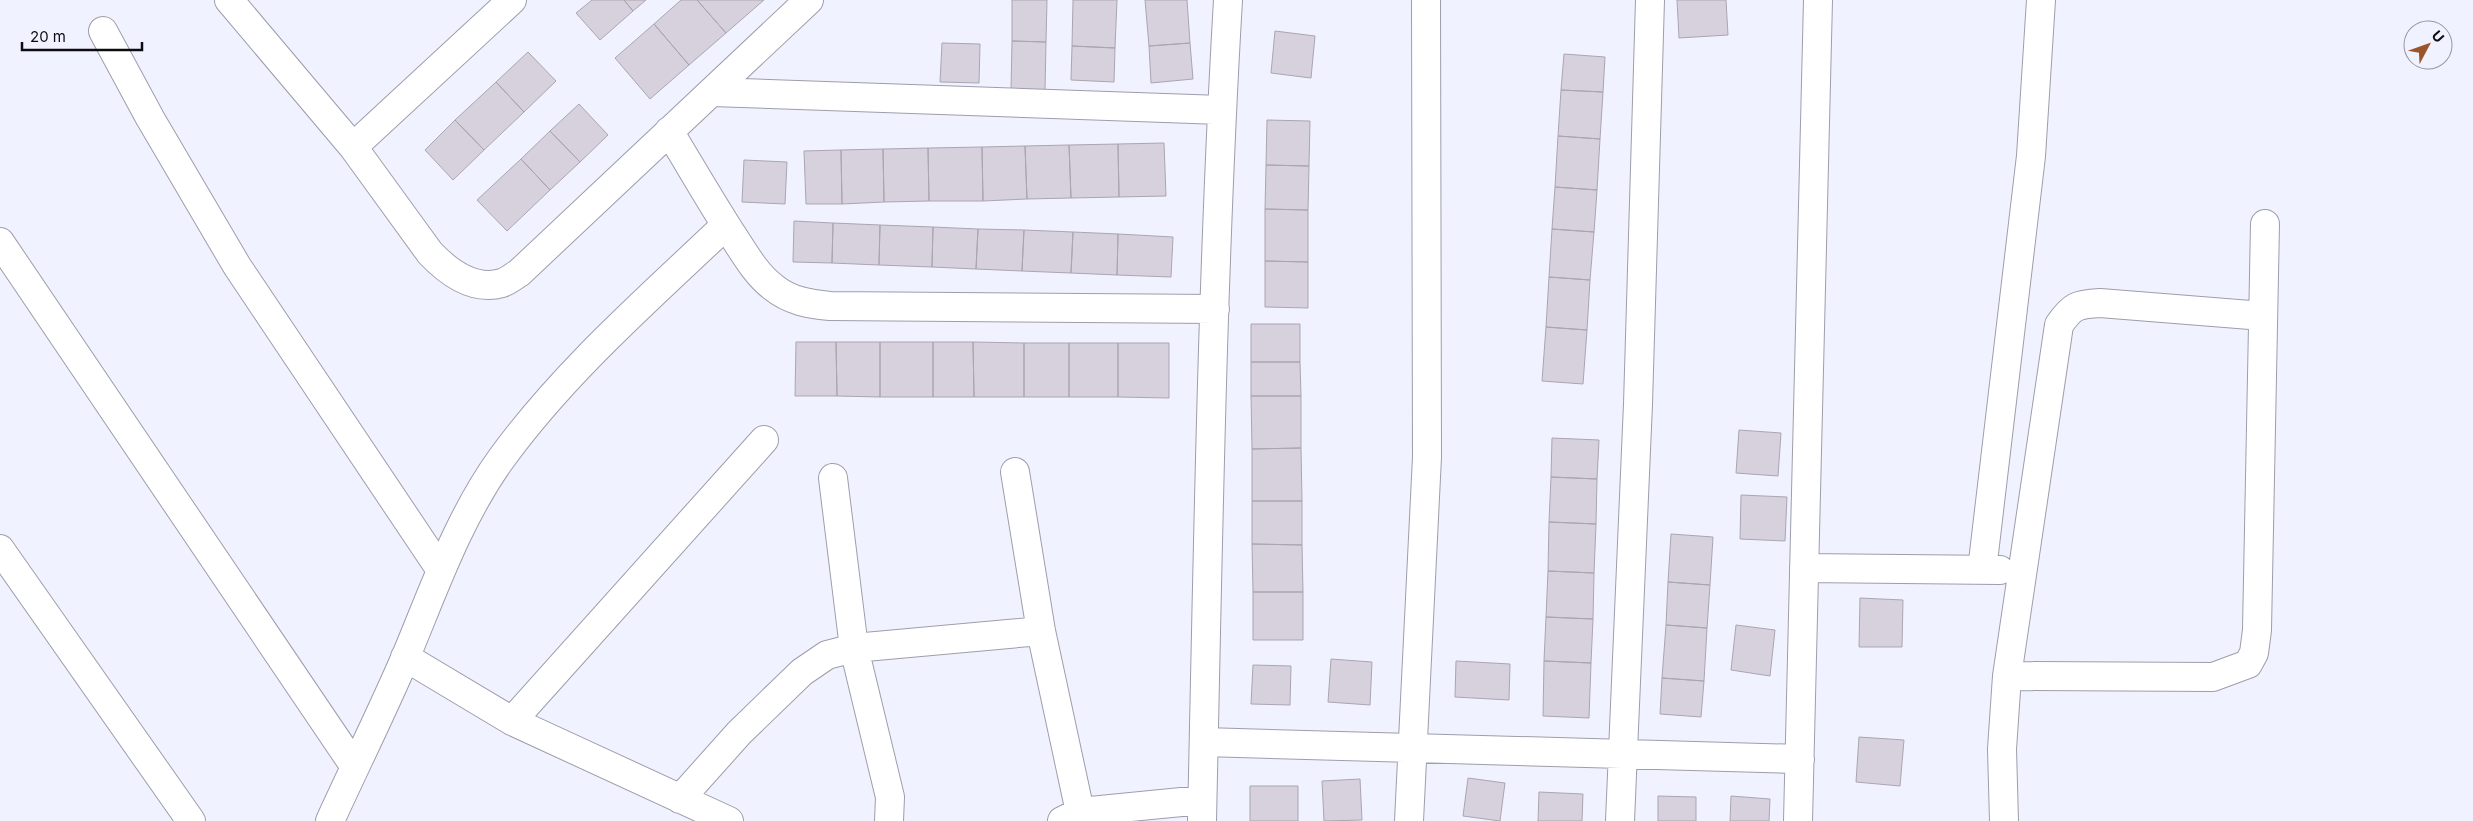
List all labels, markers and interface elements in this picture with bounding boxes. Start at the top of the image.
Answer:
scale bar [22,20,142,52]
north arrow [2403,20,2453,70]
text: 20 m [30,27,66,46]
text: U [2428,27,2448,46]

